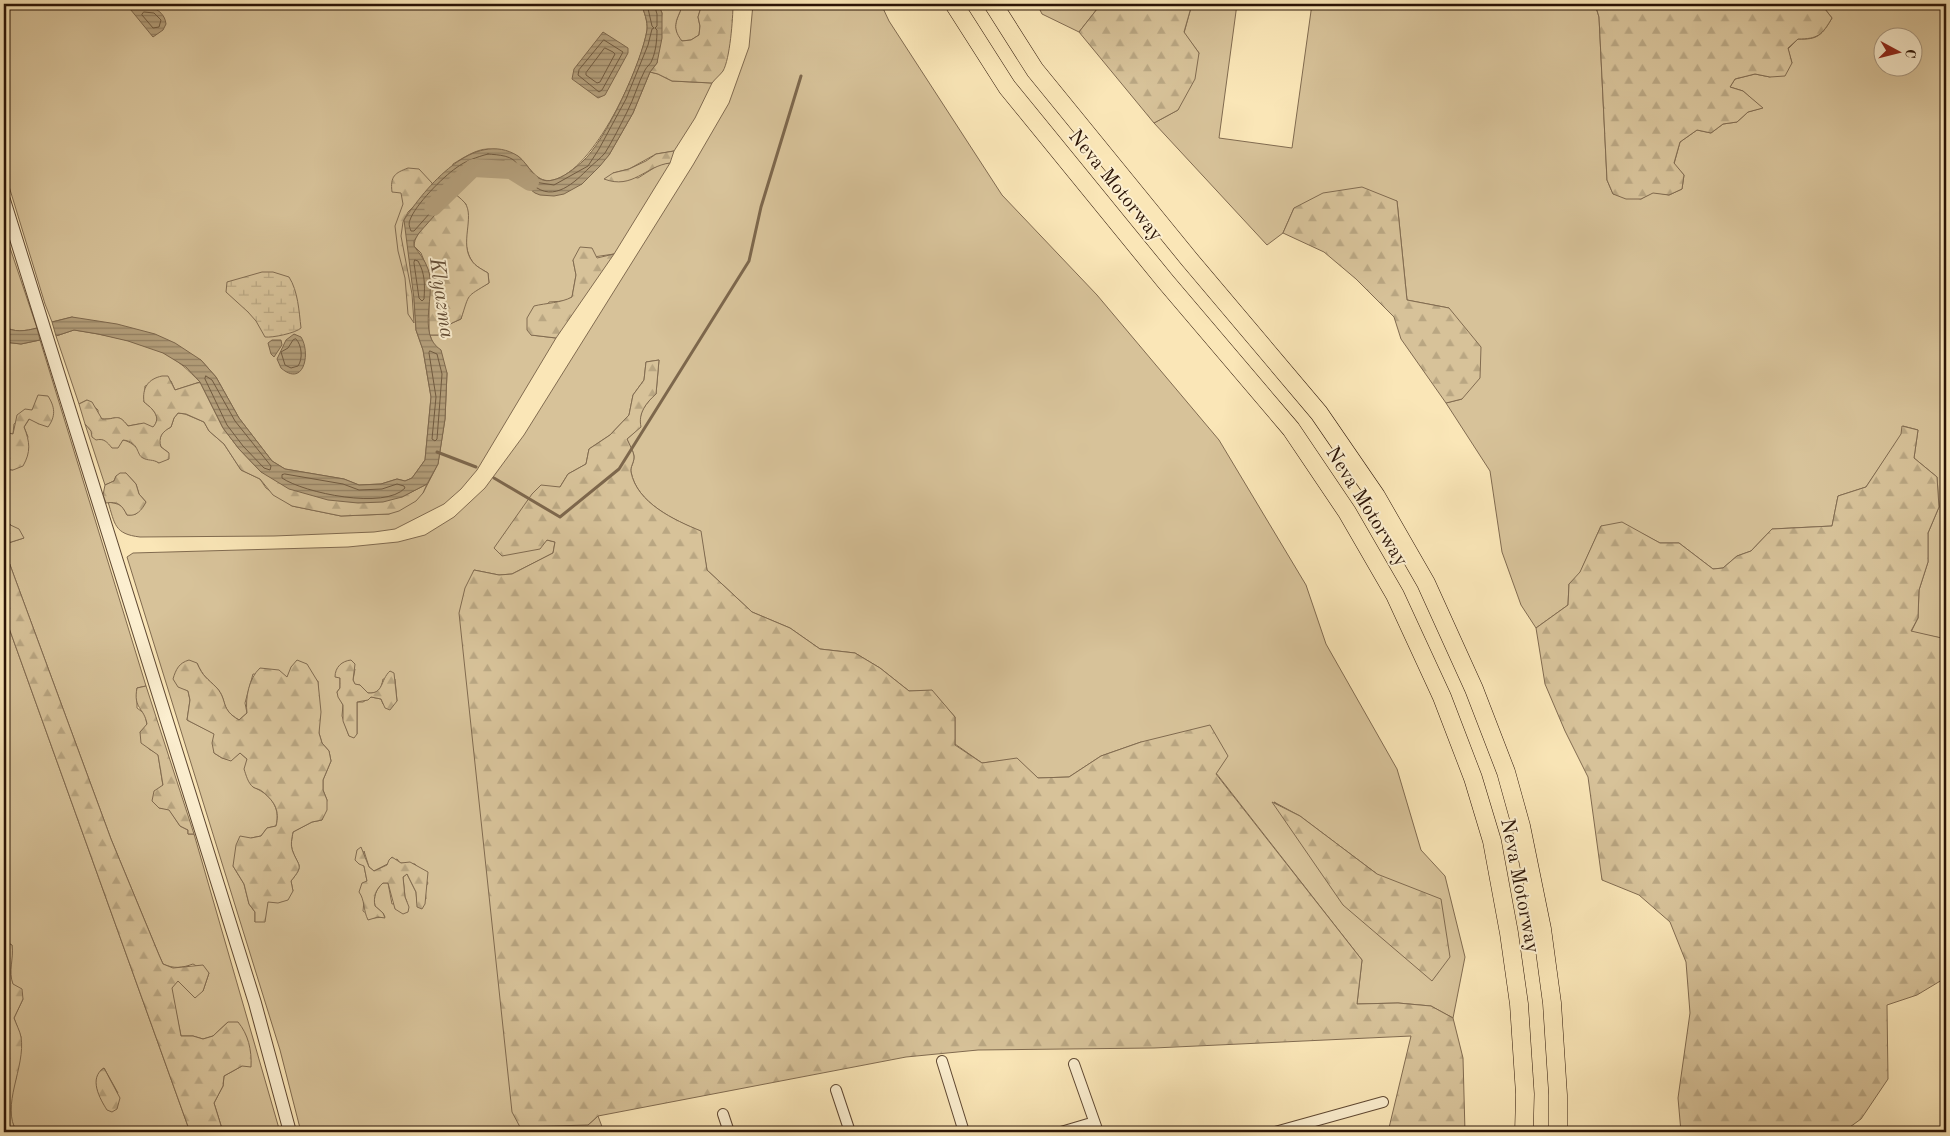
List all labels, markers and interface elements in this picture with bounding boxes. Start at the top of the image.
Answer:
north arrow [1872,28,1922,78]
text: С [1902,48,1917,59]
street label: Neva Motorway [1064,127,1166,246]
water label: Klyazma [425,255,457,340]
street label: Neva Motorway [1321,444,1411,571]
street label: Neva Motorway [1496,817,1542,955]

